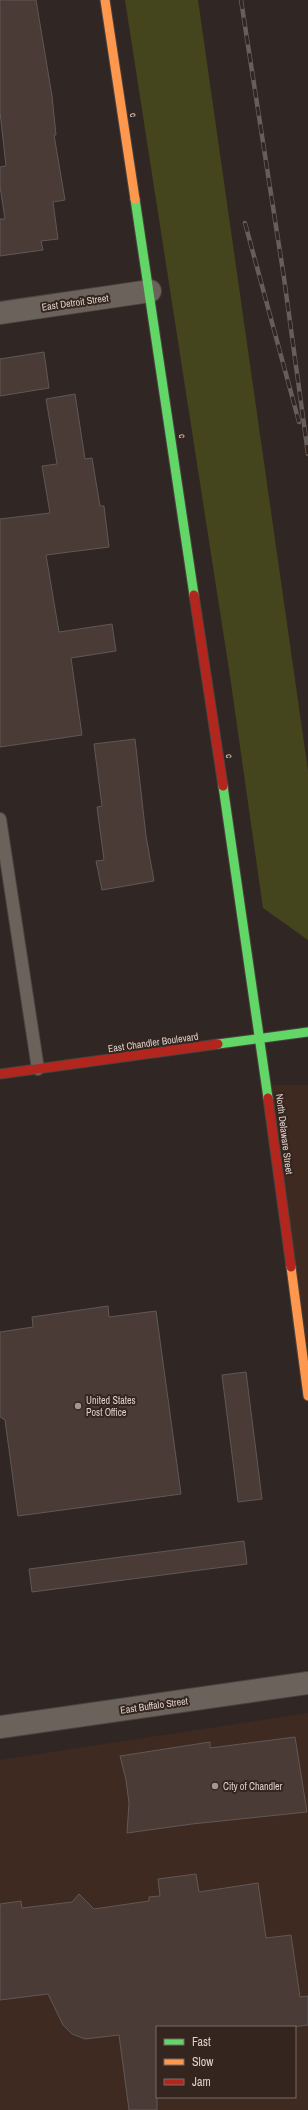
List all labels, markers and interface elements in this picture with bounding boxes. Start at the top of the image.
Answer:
street label: c [127,112,140,118]
street label: East Detroit Street [41,291,110,314]
street label: c [176,433,189,439]
street label: c [223,753,236,759]
street label: East Chandler Boulevard [107,1030,199,1055]
street label: North Delaware Street [273,1093,296,1176]
place label: United States Post Office [86,1394,136,1419]
marker: United States Post Office [73,1401,83,1411]
street label: East Buffalo Street [119,1694,189,1717]
place label: City of Chandler [223,1780,283,1793]
marker: City of Chandler [210,1781,220,1791]
legend [156,2026,296,2098]
text: Fast [192,2034,211,2050]
text: Slow [192,2054,214,2070]
text: Jam [192,2074,211,2090]

